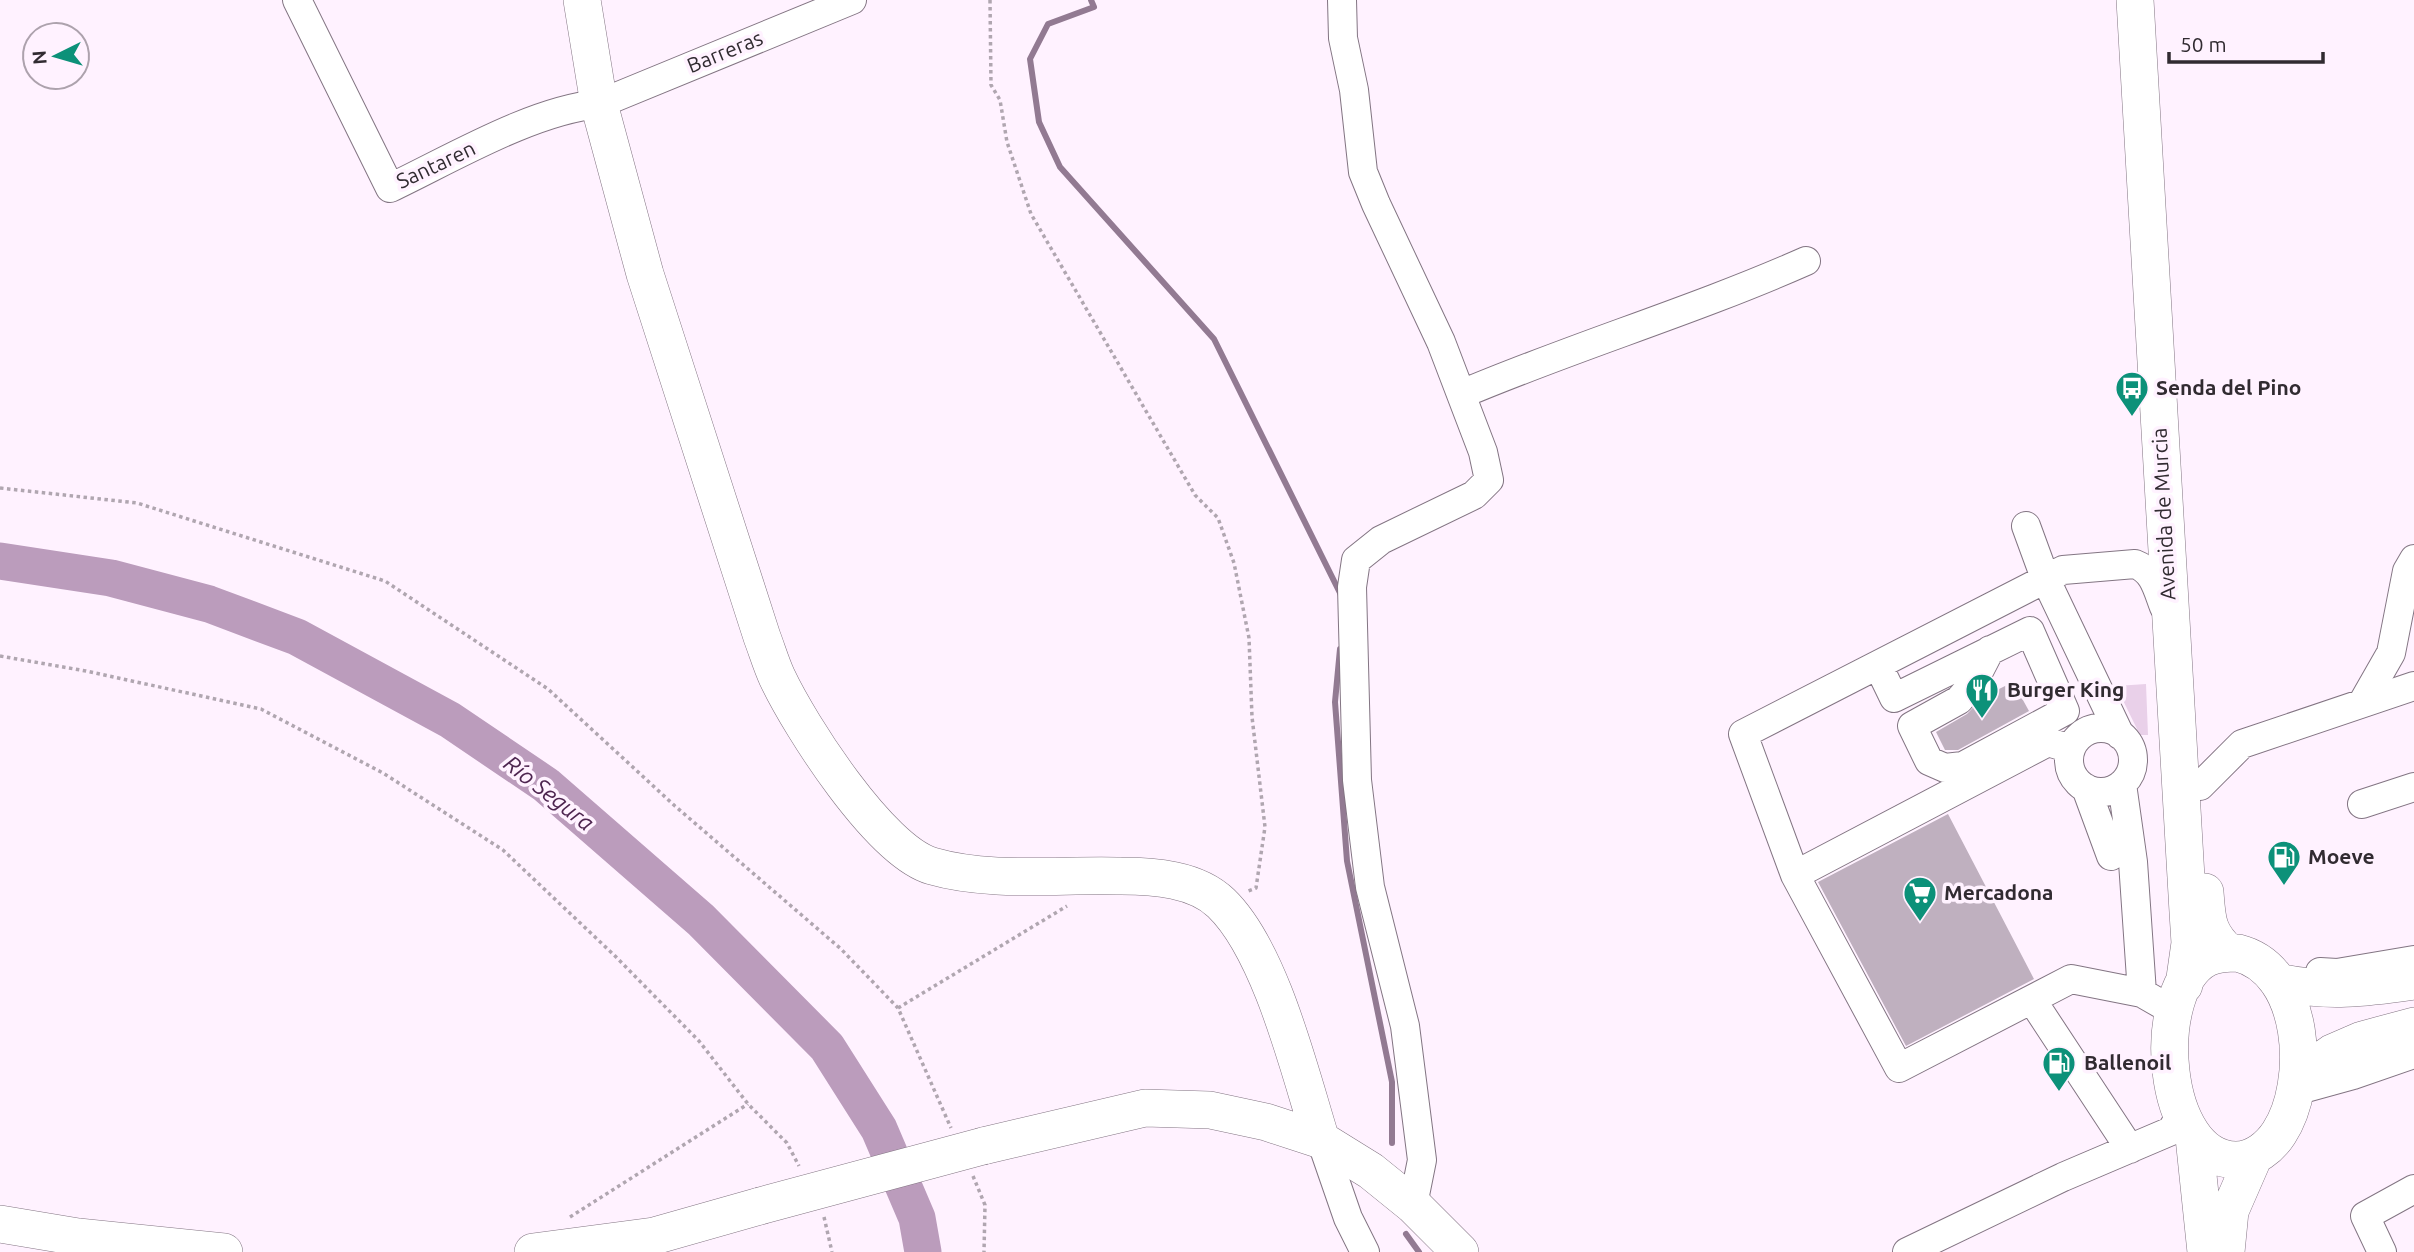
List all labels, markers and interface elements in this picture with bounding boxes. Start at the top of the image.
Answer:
north arrow [21,21,91,91]
scale bar [2169,21,2323,65]
street label: Barreras [683,25,766,77]
text: 50 m [2180,32,2227,56]
text: N [27,49,51,66]
street label: Santaren [392,135,479,193]
bus stop icon: Senda del Pino [2113,369,2151,418]
place label: Senda del Pino [2156,375,2301,399]
street label: Avenida de Murcia [2146,427,2180,601]
restaurant icon: Burger King [1963,671,2001,720]
place label: Burger King [2007,677,2124,701]
water label: Río Segura [500,750,599,835]
fuel station icon: Moeve [2265,838,2303,887]
place label: Moeve [2308,844,2375,868]
supermarket icon: Mercadona [1901,874,1939,923]
place label: Mercadona [1944,880,2053,904]
fuel station icon: Ballenoil [2040,1044,2078,1093]
place label: Ballenoil [2084,1050,2171,1074]

